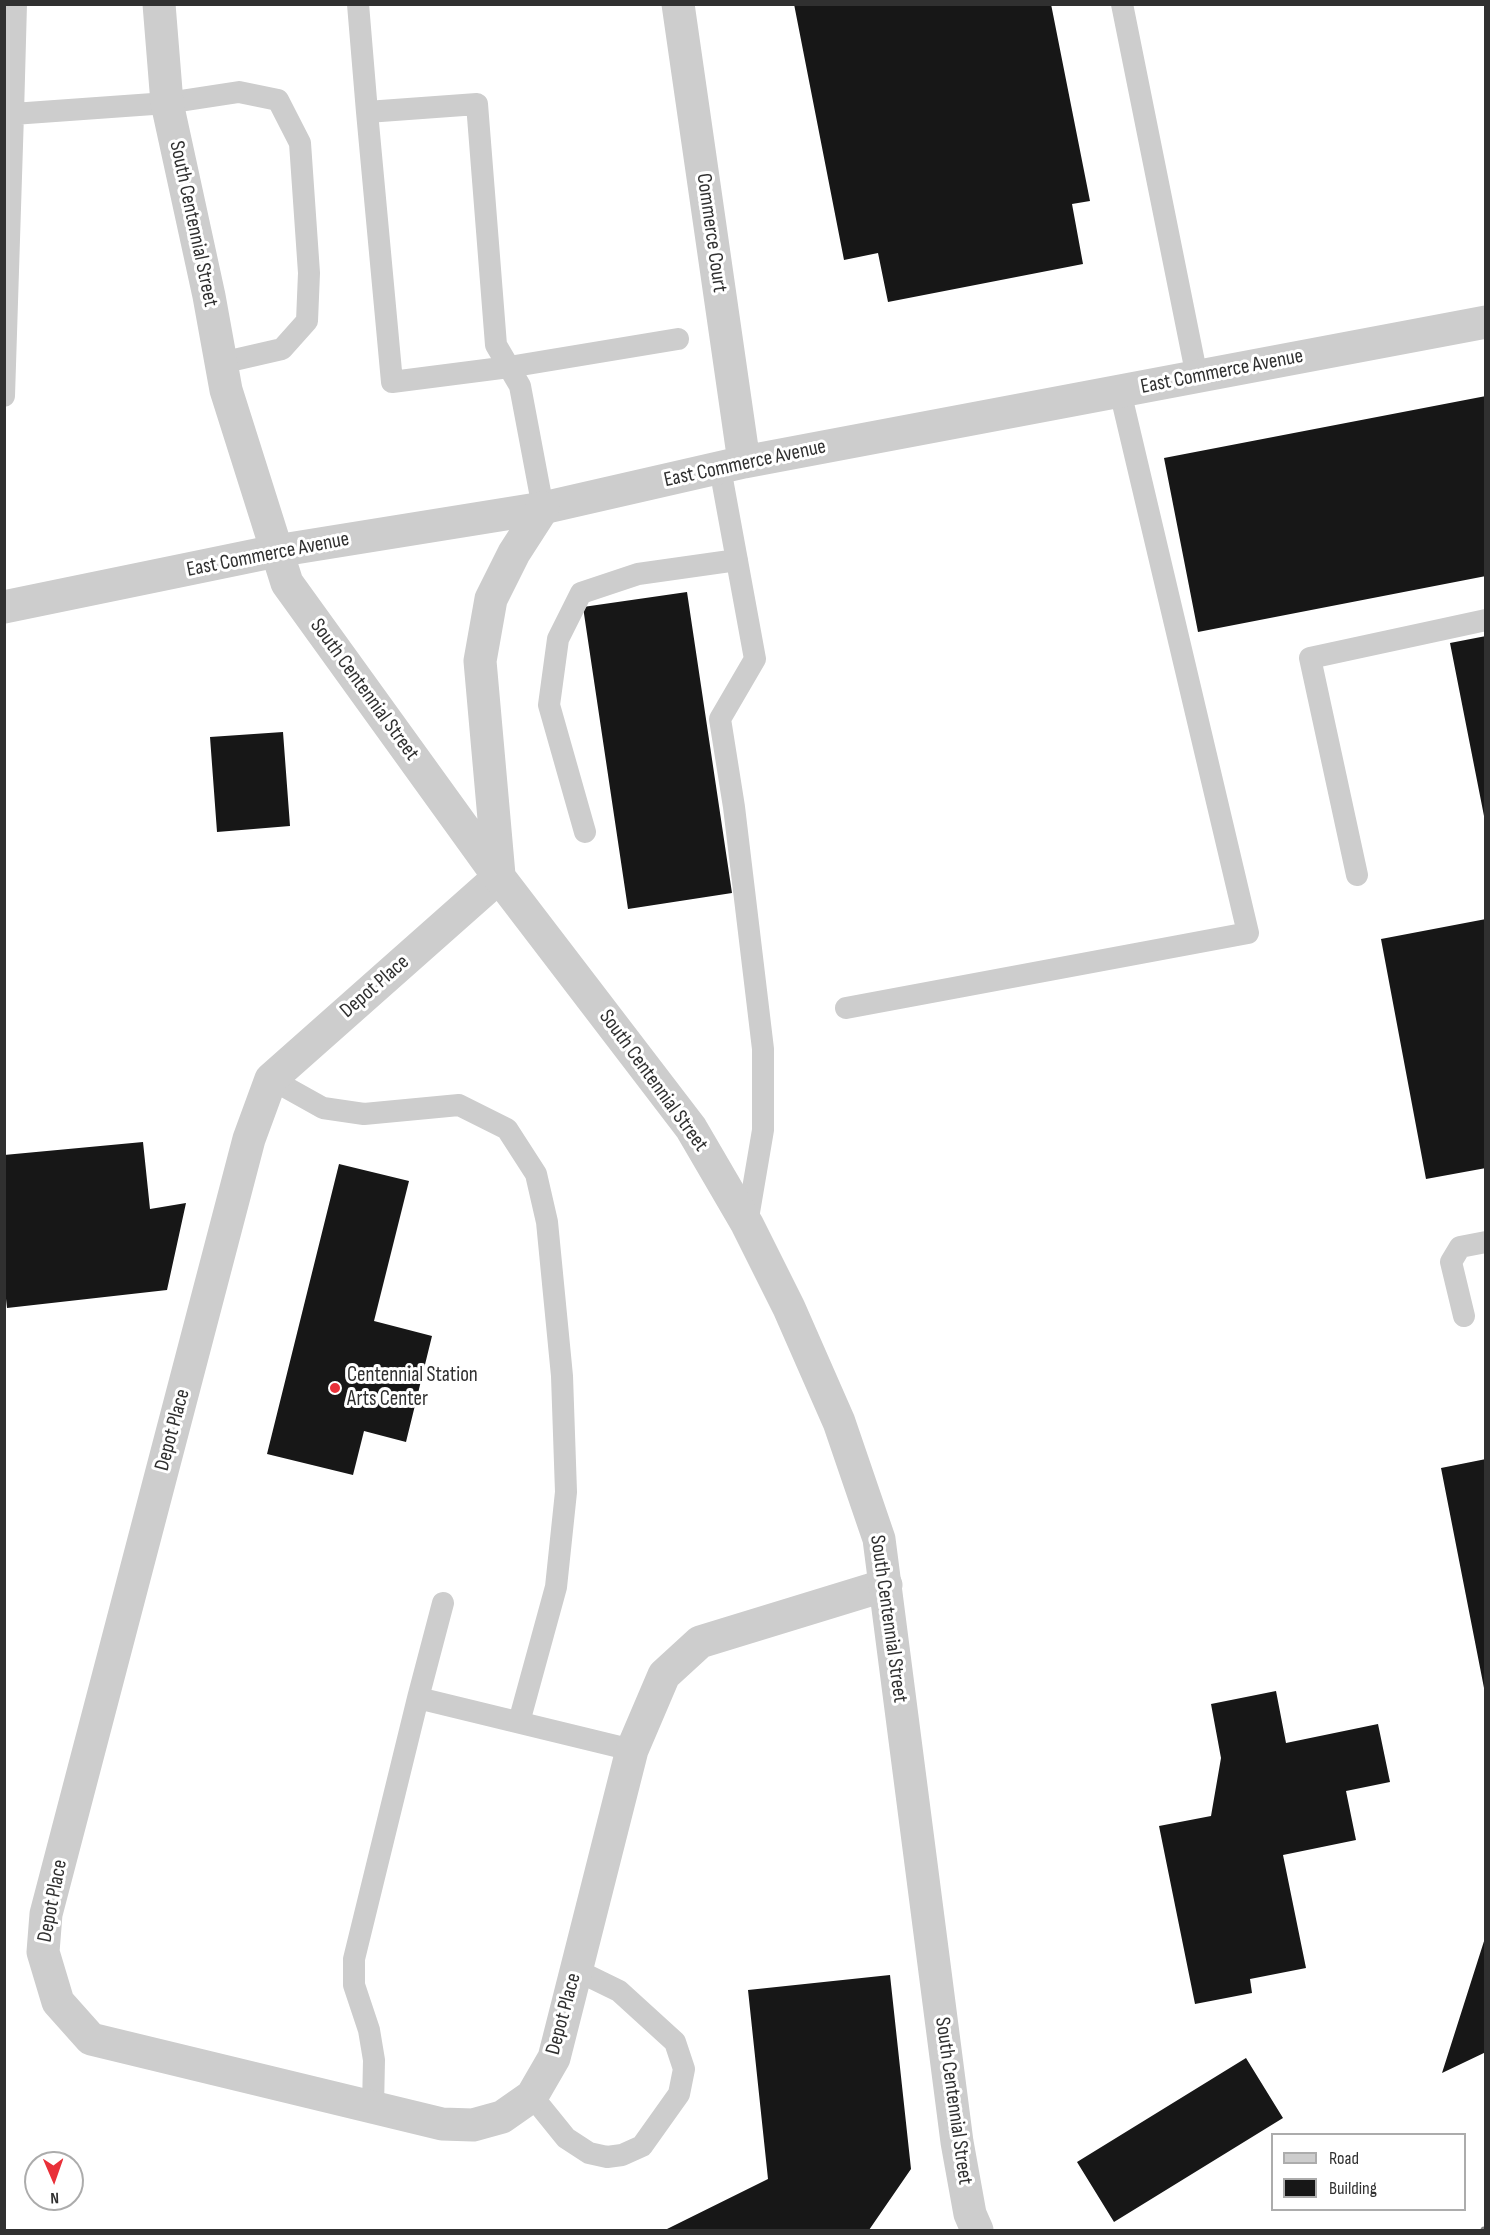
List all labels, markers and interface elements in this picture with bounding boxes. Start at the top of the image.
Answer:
street label: South Centennial Street [163,139,223,309]
street label: Commerce Court [690,172,732,294]
street label: East Commerce Avenue [1139,344,1305,400]
street label: East Commerce Avenue [662,435,828,493]
street label: East Commerce Avenue [185,527,351,583]
street label: South Centennial Street [304,614,424,766]
street label: Depot Place [335,950,415,1024]
street label: South Centennial Street [593,1005,713,1157]
place label: Centennial Station Arts Center [347,1363,478,1413]
marker: Centennial Station Arts Center [328,1381,342,1395]
street label: Depot Place [150,1386,196,1474]
street label: South Centennial Street [864,1534,912,1704]
street label: Depot Place [33,1858,73,1944]
street label: Depot Place [541,1970,587,2058]
street label: South Centennial Street [929,2016,977,2186]
legend [1271,2133,1466,2211]
text: Road [1329,2148,1359,2169]
north arrow [24,2151,84,2211]
text: Building [1329,2178,1377,2199]
text: N [50,2188,59,2207]

